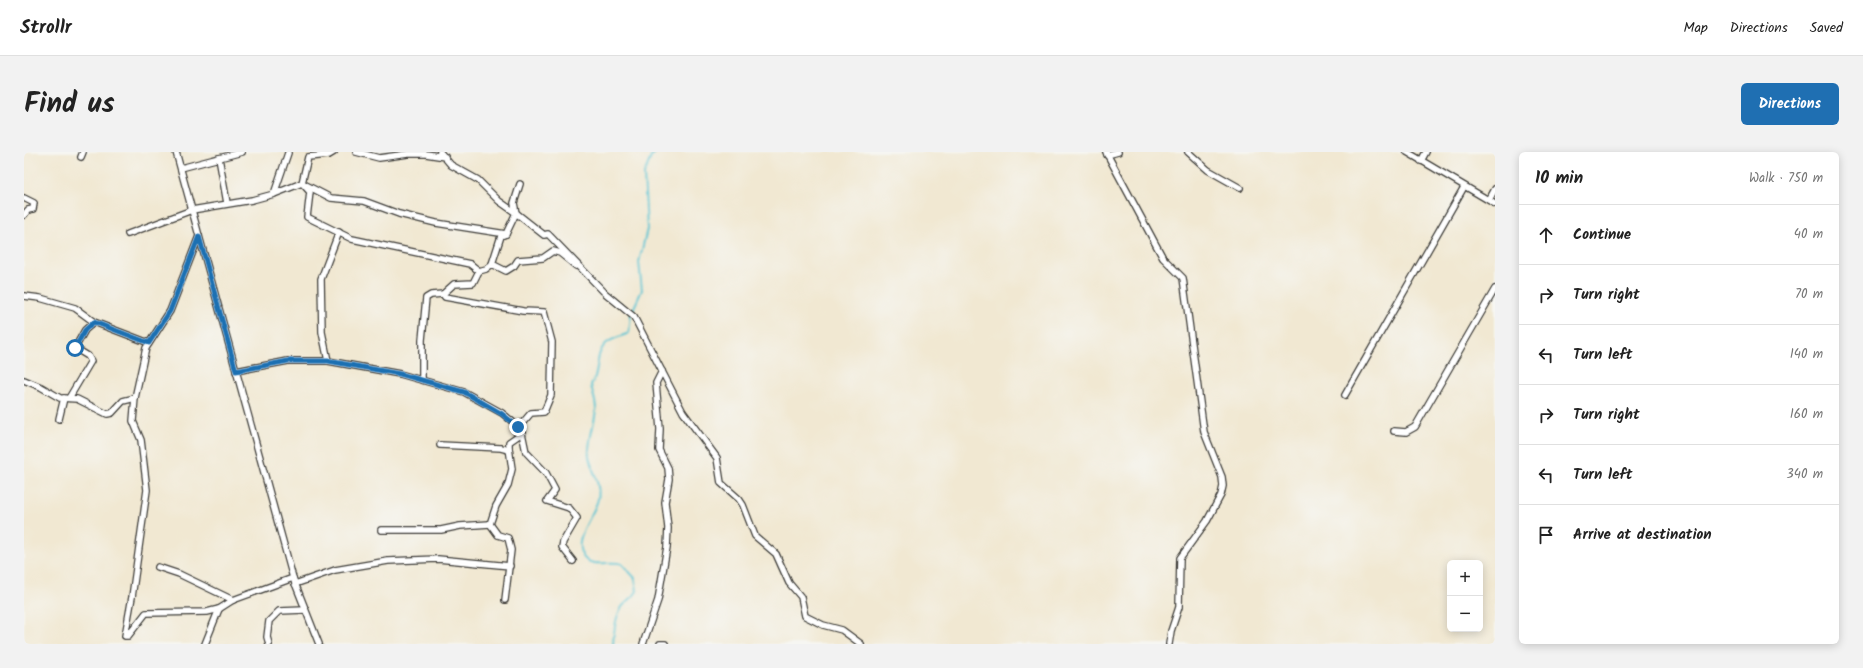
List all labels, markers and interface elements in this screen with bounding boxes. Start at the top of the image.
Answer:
text: Strollr [20,13,72,43]
text: Map [1683,17,1708,39]
text: Directions [1730,17,1788,39]
text: Saved [1810,17,1843,39]
text: Find us [24,82,115,127]
button: Directions [1741,83,1839,125]
text: 10 min [1535,165,1583,192]
text: Walk · 750 m [1749,168,1823,189]
text: Continue [1573,223,1631,247]
icon: ahead [1535,224,1557,246]
text: 40 m [1794,224,1823,245]
text: Turn right [1573,283,1640,307]
icon: right [1535,284,1557,306]
text: 70 m [1795,284,1823,305]
route start [66,339,84,357]
text: Turn left [1573,343,1633,367]
icon: left [1535,344,1557,366]
text: 140 m [1790,344,1823,365]
text: Turn right [1573,403,1640,427]
icon: right [1535,404,1557,426]
text: 160 m [1790,404,1823,425]
route end [509,418,527,436]
text: Turn left [1573,463,1633,487]
icon: left [1535,464,1557,486]
text: 340 m [1786,464,1823,485]
text: Arrive at destination [1573,523,1712,547]
icon: arrive [1535,524,1557,546]
map controls [1447,560,1483,632]
button: + [1447,560,1483,596]
button: − [1447,596,1483,632]

